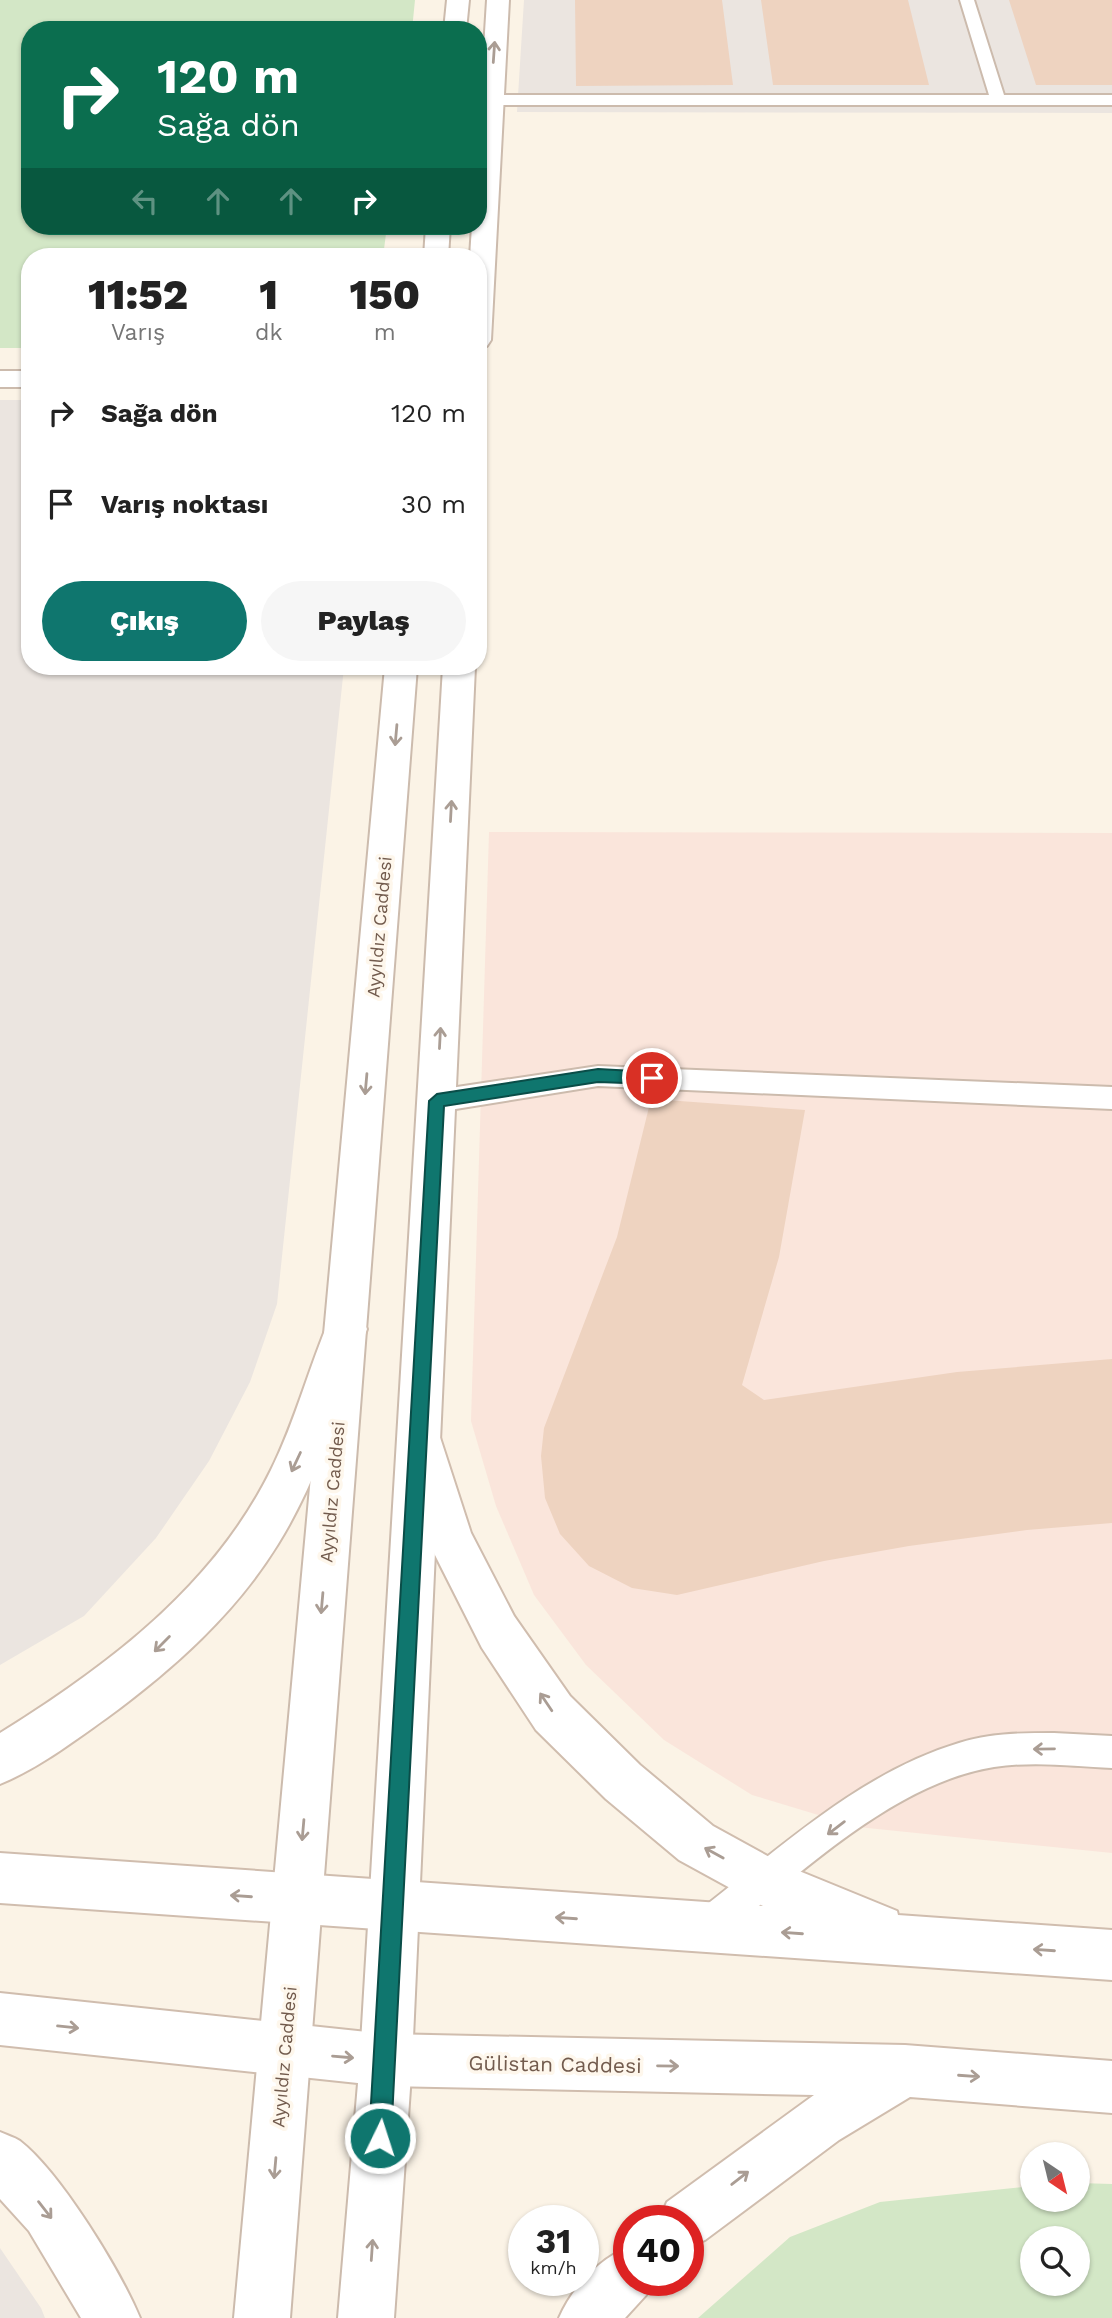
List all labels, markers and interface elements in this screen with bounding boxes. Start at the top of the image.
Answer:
one-way arrow [488,40,501,63]
text: 120 m [157,47,299,105]
icon: right [42,49,133,140]
text: Sağa dön [157,106,300,144]
icon: left [126,182,164,220]
icon: ahead [199,182,237,220]
icon: ahead [272,182,310,220]
icon: right [345,182,383,220]
text: 11:52 [88,270,188,319]
text: 1 [259,270,278,319]
text: 150 [349,270,420,319]
text: Varış [111,319,165,346]
text: dk [255,319,282,346]
text: m [374,319,396,346]
icon: right [42,394,80,432]
text: Sağa dön [101,398,218,428]
text: 120 m [391,398,466,428]
icon: arrive [42,485,80,523]
text: Varış noktası [101,489,268,519]
text: 30 m [401,489,466,519]
button: Çıkış [42,581,247,661]
button: Paylaş [261,581,466,661]
one-way arrow [389,723,402,746]
one-way arrow [445,800,458,823]
street label: Ayyıldız Caddesi [362,856,396,998]
one-way arrow [433,1027,446,1050]
pin [622,1048,682,1108]
icon: arrive [633,1059,671,1097]
one-way arrow [359,1072,372,1094]
street label: Ayyıldız Caddesi [315,1421,349,1563]
one-way arrow [289,1451,302,1472]
one-way arrow [315,1591,328,1614]
one-way arrow [154,1635,171,1652]
one-way arrow [538,1693,553,1712]
one-way arrow [1033,1743,1056,1756]
one-way arrow [296,1818,309,1841]
one-way arrow [828,1821,846,1836]
one-way arrow [704,1846,725,1859]
one-way arrow [230,1889,253,1902]
one-way arrow [555,1911,577,1924]
one-way arrow [782,1926,804,1939]
one-way arrow [1033,1944,1056,1957]
street label: Ayyıldız Caddesi [267,1986,301,2128]
one-way arrow [56,2021,79,2034]
street label: Gülistan Caddesi [468,2050,642,2078]
one-way arrow [331,2051,354,2064]
one-way arrow [656,2060,679,2073]
one-way arrow [957,2070,980,2083]
position arrow [343,2101,417,2175]
north arrow [1020,2142,1090,2212]
map controls [1020,2142,1090,2296]
one-way arrow [268,2157,281,2179]
one-way arrow [730,2171,748,2186]
one-way arrow [38,2200,53,2219]
speed limit sign: 40 [613,2205,704,2296]
text: 31 [536,2220,571,2262]
button: search [1020,2226,1090,2296]
one-way arrow [366,2239,379,2262]
text: km/h [530,2257,577,2278]

